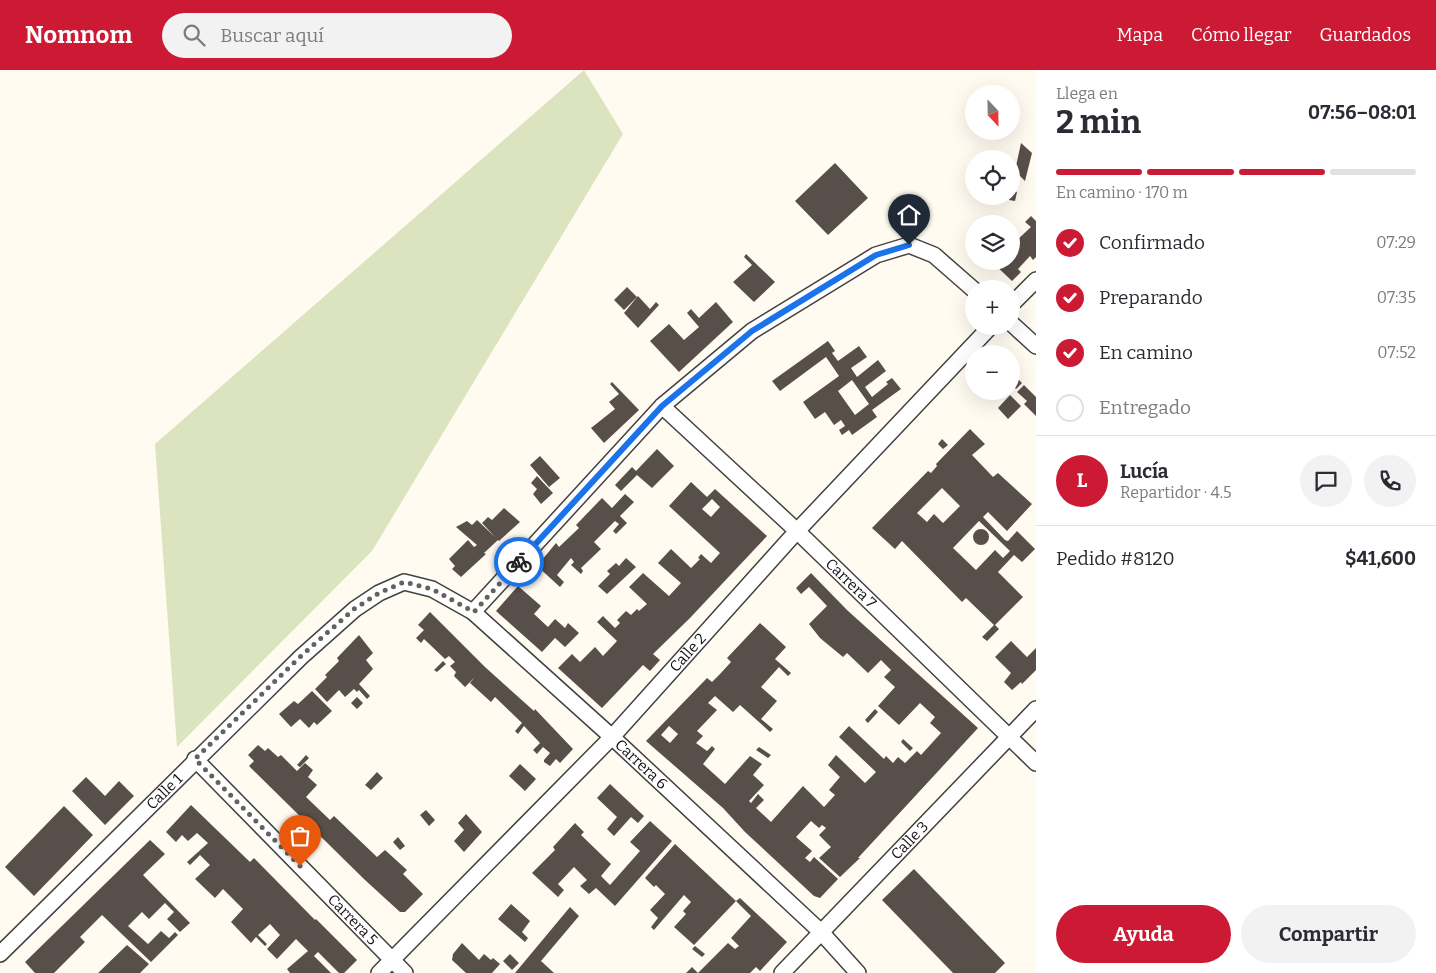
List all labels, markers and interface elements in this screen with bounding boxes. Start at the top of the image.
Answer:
search box [162,13,512,58]
text: Nomnom [25,21,132,49]
icon: search [180,21,208,49]
text: Buscar aquí [220,24,324,47]
text: Mapa [1117,24,1163,46]
text: Cómo llegar [1191,24,1292,46]
text: Guardados [1320,24,1411,46]
text: Llega en [1056,84,1118,103]
north arrow [965,85,1020,140]
map controls [965,85,1020,400]
text: 07:56–08:01 [1308,101,1416,124]
text: 2 min [1056,103,1141,141]
button: locate [965,150,1020,205]
text: En camino · 170 m [1056,183,1188,202]
pin [888,194,930,245]
icon: home [895,201,923,229]
button: layers [965,215,1020,270]
icon: check [1056,229,1084,257]
text: Confirmado [1099,231,1205,254]
text: 07:29 [1376,233,1416,252]
button: + [965,280,1020,335]
icon: check [1056,284,1084,312]
text: Preparando [1099,286,1203,309]
text: 07:35 [1377,288,1416,307]
icon: check [1056,339,1084,367]
text: En camino [1099,341,1193,364]
text: 07:52 [1377,343,1416,362]
button: − [965,345,1020,400]
text: Entregado [1099,396,1191,419]
button: chat [1300,455,1352,507]
button: phone [1364,455,1416,507]
text: Lucía [1120,460,1169,483]
text: L [1077,469,1087,492]
text: Repartidor · 4.5 [1120,483,1232,502]
courier [494,537,544,587]
text: Pedido #8120 [1056,547,1175,570]
text: $41,600 [1345,547,1416,570]
icon: bike [505,548,533,576]
street label: Carrera 7 [822,555,880,612]
street label: Calle 2 [666,630,710,676]
street label: Carrera 6 [611,736,671,793]
street label: Calle 1 [143,770,186,813]
pin [279,815,321,866]
street label: Calle 3 [887,818,932,863]
icon: bag [286,822,314,850]
street label: Carrera 5 [324,890,381,949]
button: Ayuda [1056,905,1231,963]
button: Compartir [1241,905,1416,963]

